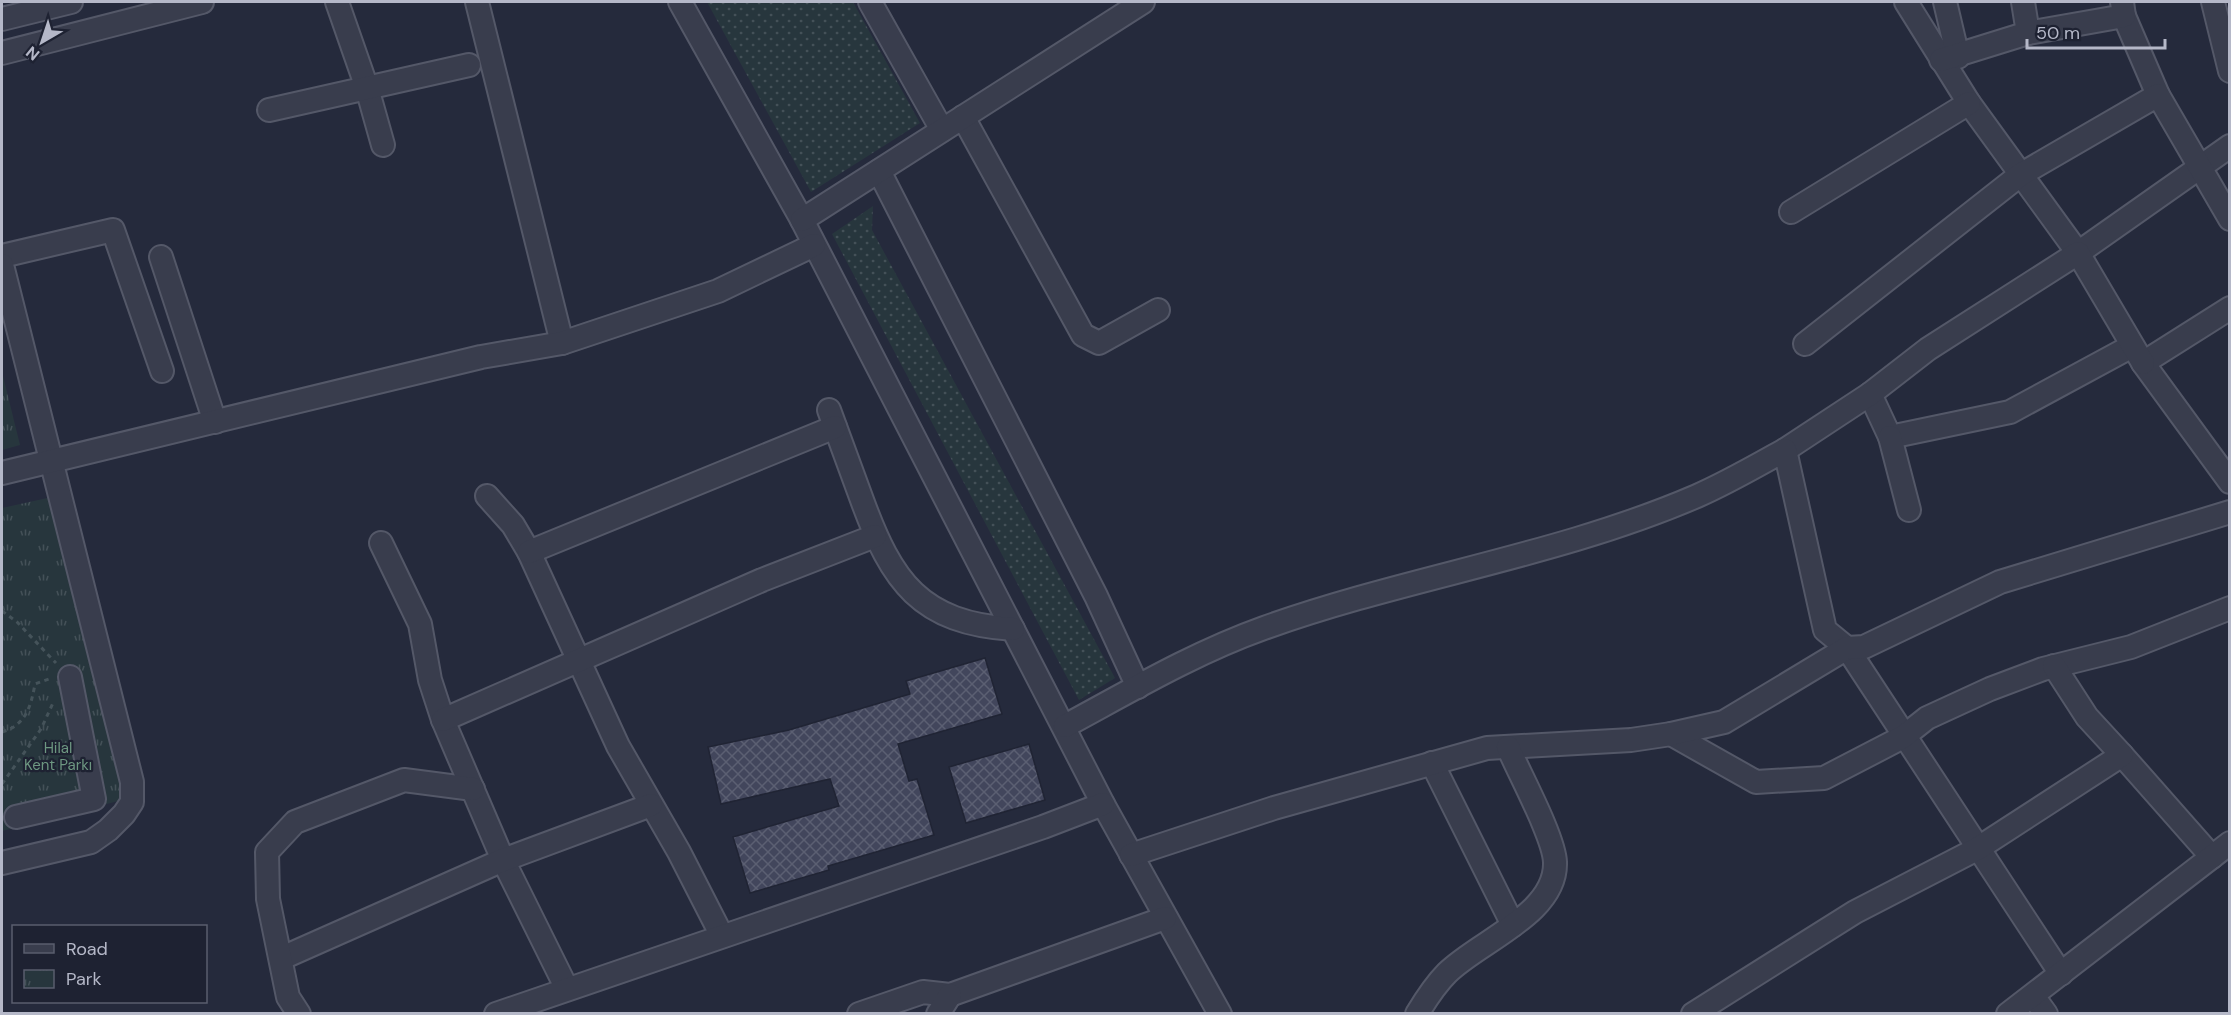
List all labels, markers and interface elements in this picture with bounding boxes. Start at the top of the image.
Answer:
north arrow [12,12,72,72]
scale bar [2027,12,2165,50]
text: 50 m [2036,21,2080,45]
text: N [22,41,44,65]
park label: Hilal Kent Parkı [24,738,92,775]
legend [12,925,207,1003]
text: Road [66,937,108,961]
text: Park [66,967,102,991]

